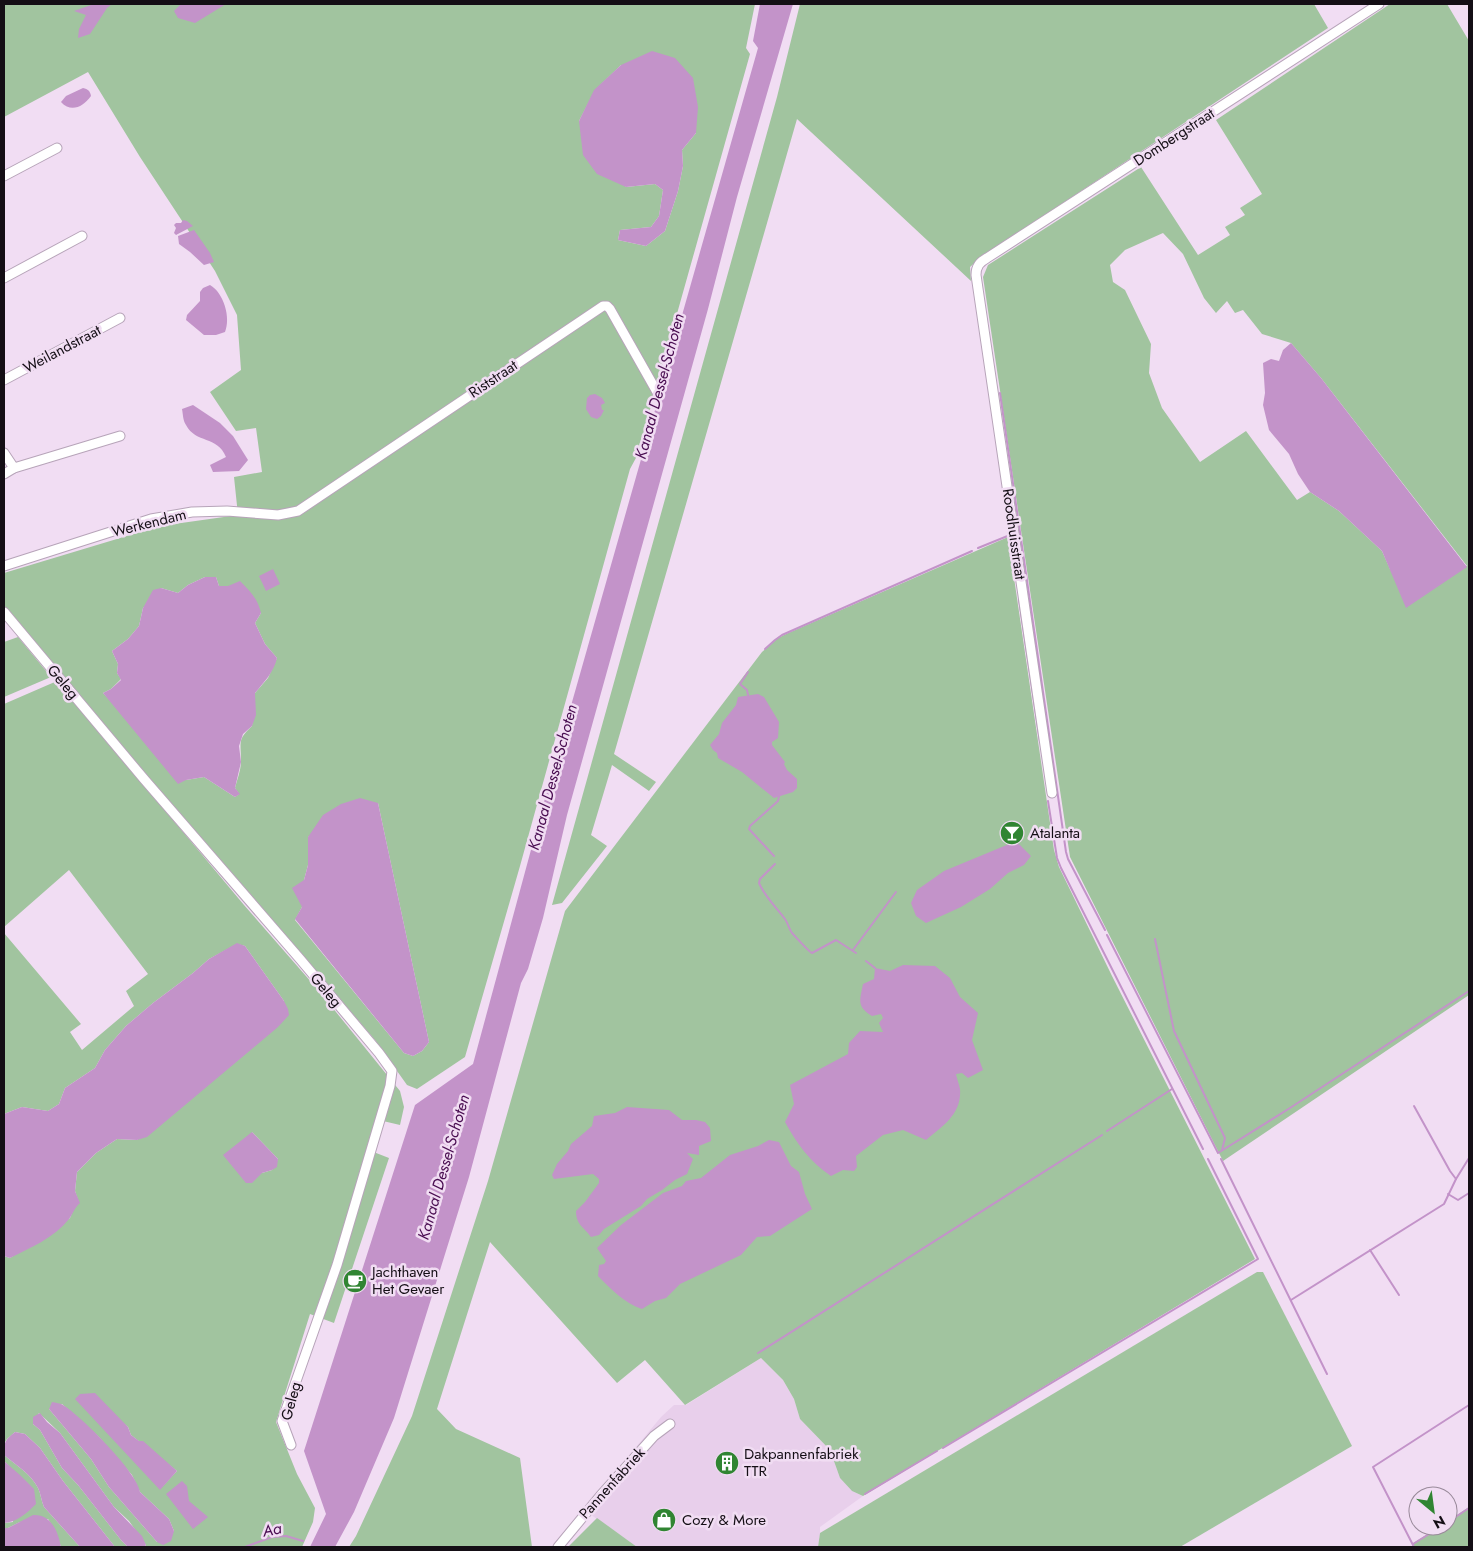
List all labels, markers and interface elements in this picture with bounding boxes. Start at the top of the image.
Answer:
street label: Dombergstraat [1129,102,1219,171]
water label: Kanaal Dessel-Schoten [629,311,690,462]
street label: Weilandstraat [19,319,105,379]
street label: Riststraat [464,354,522,403]
street label: Roodhuisstraat [997,487,1031,581]
street label: Werkendam [109,503,189,543]
street label: Geleg [42,660,84,704]
water label: Kanaal Dessel-Schoten [522,702,583,853]
bar icon: Atalanta [999,820,1025,846]
place label: Atalanta [1030,822,1080,844]
street label: Geleg [305,968,347,1012]
water label: Kanaal Dessel-Schoten [412,1092,475,1242]
place label: Jachthaven Het Gevaer [370,1261,445,1300]
cafe icon: Jachthaven Het Gevaer [342,1268,368,1294]
street label: Geleg [275,1379,307,1423]
street label: Pannenfabriek [574,1442,650,1524]
place label: Dakpannenfabriek TTR [744,1443,859,1482]
building icon: Dakpannenfabriek TTR [714,1450,740,1476]
north arrow [1408,1486,1458,1536]
shop icon: Cozy & More [651,1507,677,1533]
place label: Cozy & More [682,1509,766,1531]
text: N [1430,1511,1449,1534]
water label: Aa [260,1516,284,1543]

